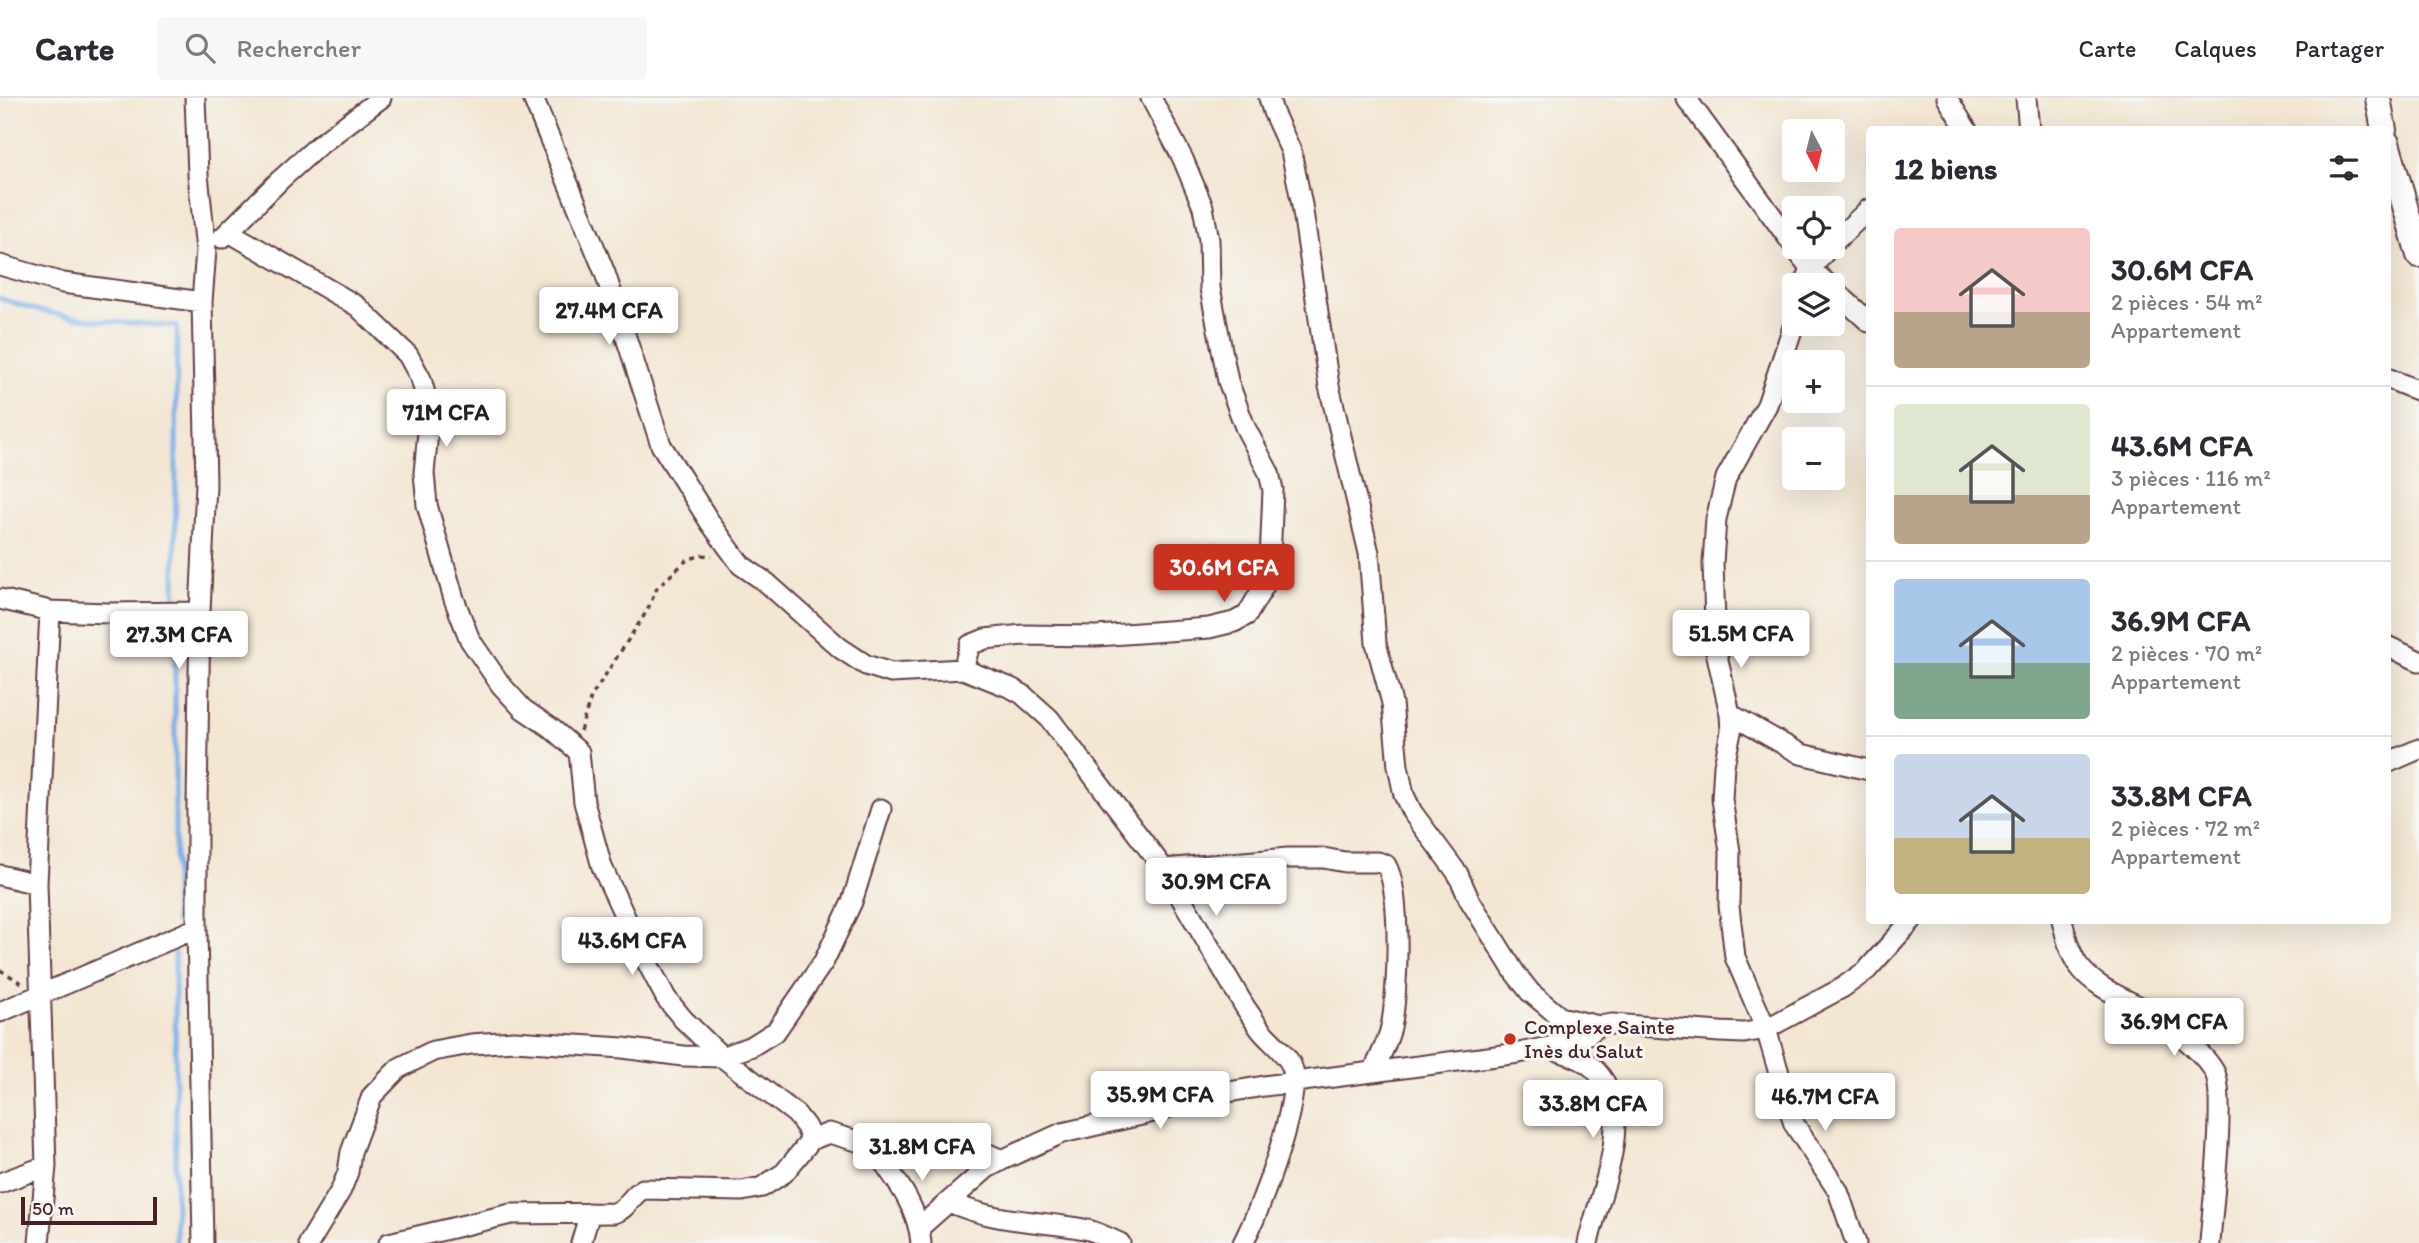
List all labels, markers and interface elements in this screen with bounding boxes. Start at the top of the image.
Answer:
search box [157,17,647,80]
text: Carte [35,29,115,68]
icon: search [181,29,219,67]
text: Rechercher [237,32,361,64]
text: Carte [2079,34,2136,63]
text: Calques [2174,34,2257,63]
text: Partager [2295,34,2384,63]
north arrow [1782,119,1844,182]
map controls [1782,119,1845,490]
icon: filters [2325,149,2363,187]
text: 12 biens [1894,150,1997,187]
button: locate [1782,196,1845,259]
text: 30.6M CFA [2111,251,2253,288]
icon: home [1950,256,2034,340]
button: layers [1782,273,1845,336]
pin: 27.4M CFA [529,288,689,347]
text: 2 pièces · 54 m² [2111,288,2263,316]
text: 27.4M CFA [555,296,663,324]
text: Appartement [2111,316,2241,344]
button: + [1782,350,1845,413]
pin: 71M CFA [381,390,511,449]
text: 71M CFA [403,398,489,426]
button: − [1782,427,1845,490]
text: 43.6M CFA [2111,427,2253,464]
icon: home [1950,432,2034,516]
text: 3 pièces · 116 m² [2111,464,2271,492]
text: Appartement [2111,492,2241,520]
pin: 30.6M CFA [1144,545,1304,604]
text: 30.6M CFA [1170,553,1278,581]
text: 36.9M CFA [2111,602,2250,639]
icon: home [1950,607,2034,691]
pin: 51.5M CFA [1661,610,1821,670]
pin: 27.3M CFA [99,612,259,671]
text: 51.5M CFA [1689,619,1793,647]
text: 27.3M CFA [126,620,232,648]
text: 2 pièces · 70 m² [2111,639,2262,667]
text: Appartement [2111,667,2241,695]
text: 33.8M CFA [2111,777,2252,814]
icon: home [1950,782,2034,866]
text: 2 pièces · 72 m² [2111,814,2260,842]
text: Appartement [2111,842,2241,870]
pin: 30.9M CFA [1136,858,1296,918]
text: 30.9M CFA [1162,867,1270,895]
pin: 43.6M CFA [552,918,712,977]
text: 43.6M CFA [578,926,686,954]
pin: 36.9M CFA [2094,998,2254,1058]
text: 36.9M CFA [2121,1007,2227,1035]
place label: Complexe Sainte Inès du Salut [1524,1014,1675,1063]
marker: Complexe Sainte Inès du Salut [1502,1031,1518,1047]
pin: 35.9M CFA [1080,1072,1240,1131]
pin: 46.7M CFA [1745,1074,1905,1133]
text: 35.9M CFA [1107,1080,1213,1108]
pin: 33.8M CFA [1513,1080,1673,1140]
text: 46.7M CFA [1771,1082,1879,1110]
text: 33.8M CFA [1539,1089,1647,1117]
pin: 31.8M CFA [842,1124,1002,1183]
text: 31.8M CFA [869,1132,975,1160]
scale bar [21,1194,158,1226]
text: 50 m [32,1197,74,1220]

